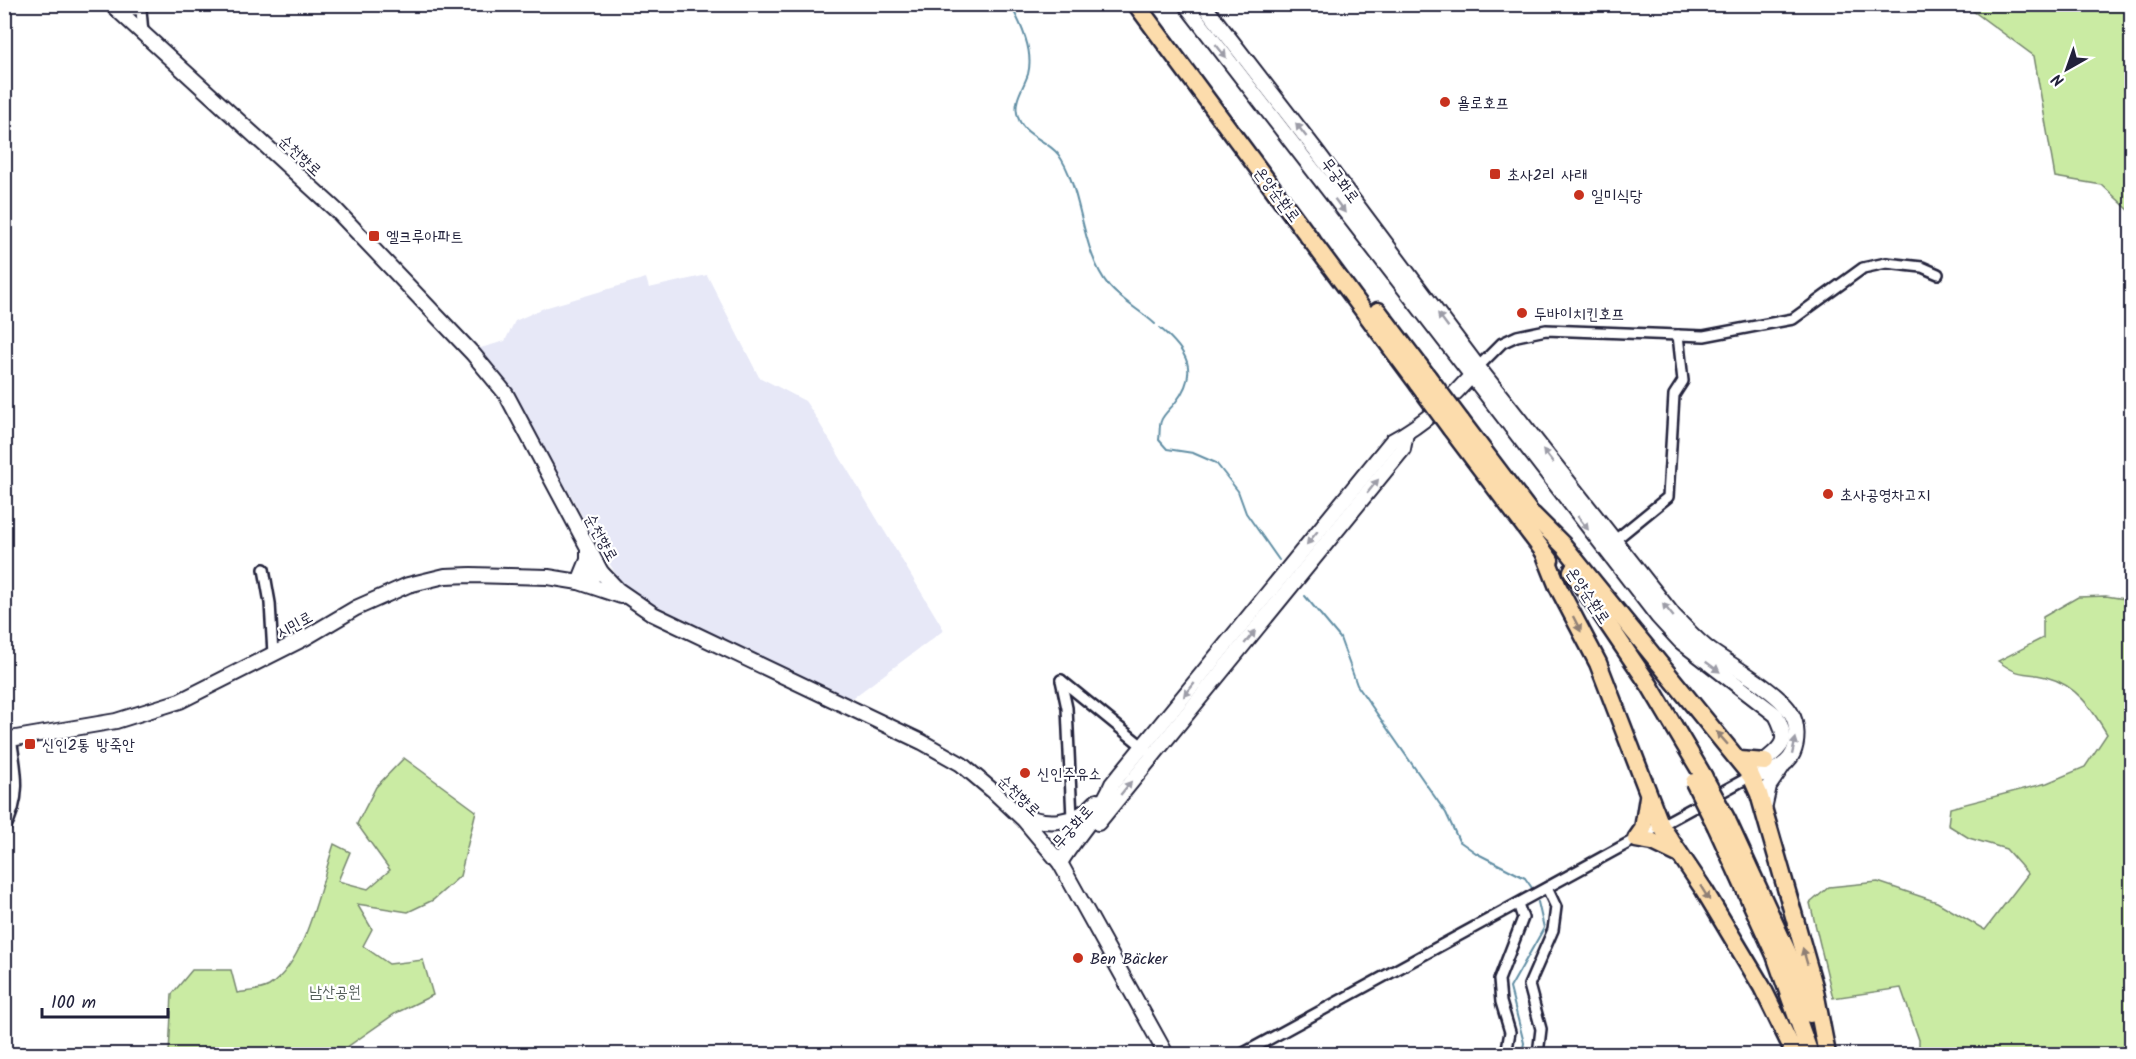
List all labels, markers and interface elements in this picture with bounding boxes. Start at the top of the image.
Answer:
north arrow [2037,39,2097,99]
one-way arrow [1215,43,1228,59]
text: N [2046,67,2070,92]
place label: 욜로호프 [1457,91,1509,116]
marker: 욜로호프 [1438,95,1452,109]
one-way arrow [1296,123,1308,138]
street label: 순천향로 [273,129,327,183]
street label: 무궁화로 [1314,153,1365,209]
street label: 온양순환로 [1247,162,1306,228]
place label: 초사2리 사래 [1507,163,1587,188]
marker: 초사2리 사래 [1488,167,1502,181]
place label: 일미식당 [1591,184,1643,209]
marker: 일미식당 [1572,188,1586,202]
one-way arrow [1333,198,1345,213]
place label: 엘크루아파트 [386,225,463,250]
marker: 엘크루아파트 [367,229,381,243]
place label: 두바이치킨호프 [1534,302,1624,327]
marker: 두바이치킨호프 [1515,306,1529,320]
one-way arrow [1437,312,1450,328]
one-way arrow [1542,449,1554,464]
one-way arrow [1366,479,1379,494]
place label: 초사공영차고지 [1840,483,1930,508]
marker: 초사공영차고지 [1821,487,1835,501]
street label: 순천향로 [577,509,624,566]
one-way arrow [1577,514,1589,530]
one-way arrow [1307,531,1319,546]
street label: 온양순환로 [1559,562,1616,630]
one-way arrow [1662,602,1675,618]
street label: 시민로 [272,605,318,646]
one-way arrow [1572,615,1582,632]
one-way arrow [1243,629,1256,645]
one-way arrow [1704,661,1720,673]
one-way arrow [1183,682,1196,697]
one-way arrow [1715,730,1728,746]
place label: 신인2통 방죽안 [42,733,135,758]
marker: 신인2통 방죽안 [23,737,37,751]
one-way arrow [1790,737,1800,755]
place label: 신인주유소 [1037,762,1101,787]
marker: 신인주유소 [1018,766,1032,780]
street label: 순천향로 [992,769,1046,823]
one-way arrow [1120,780,1133,796]
street label: 무궁화로 [1047,800,1100,855]
one-way arrow [1700,885,1711,901]
place label: Ben Bäcker [1090,947,1169,972]
one-way arrow [1800,947,1809,965]
marker: Ben Bäcker [1071,951,1085,965]
park label: 남산공원 [309,980,361,1005]
scale bar [42,981,168,1019]
text: 100 m [51,989,96,1018]

